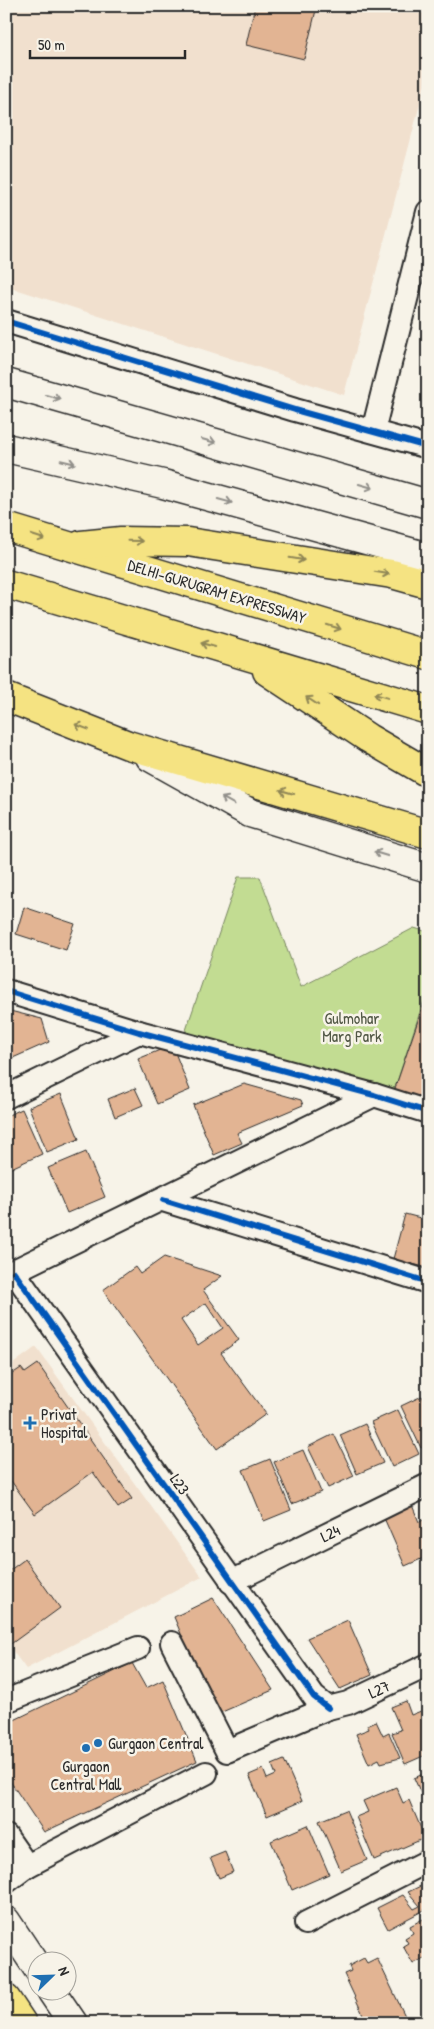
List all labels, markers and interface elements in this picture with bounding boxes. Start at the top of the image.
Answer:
scale bar [30,28,185,60]
text: 50 m [38,34,65,55]
one-way arrow [45,392,61,402]
one-way arrow [201,437,217,447]
one-way arrow [59,458,75,467]
one-way arrow [357,482,373,491]
one-way arrow [217,497,233,507]
one-way arrow [30,532,46,542]
one-way arrow [127,536,143,546]
street label: DELHI-GURUGRAM EXPRESSWAY [125,553,309,629]
one-way arrow [288,555,304,565]
one-way arrow [373,568,389,578]
one-way arrow [325,622,341,632]
one-way arrow [201,639,217,649]
one-way arrow [373,690,389,700]
one-way arrow [306,696,320,706]
one-way arrow [75,722,90,732]
one-way arrow [280,787,296,797]
one-way arrow [221,796,236,805]
one-way arrow [374,848,390,858]
park label: Gulmohar Marg Park [322,1007,382,1047]
place label: Privat Hospital [41,1403,88,1443]
marker: Privat Hospital [23,1416,37,1430]
street label: L23 [165,1469,195,1499]
street label: L24 [316,1519,344,1547]
street label: L27 [365,1674,393,1703]
place label: Gurgaon Central [108,1732,204,1754]
marker: Gurgaon Central [92,1737,104,1749]
marker: Gurgaon Central Mall [80,1742,92,1754]
place label: Gurgaon Central Mall [51,1755,122,1795]
north arrow [28,1952,78,2002]
text: N [54,1964,75,1978]

